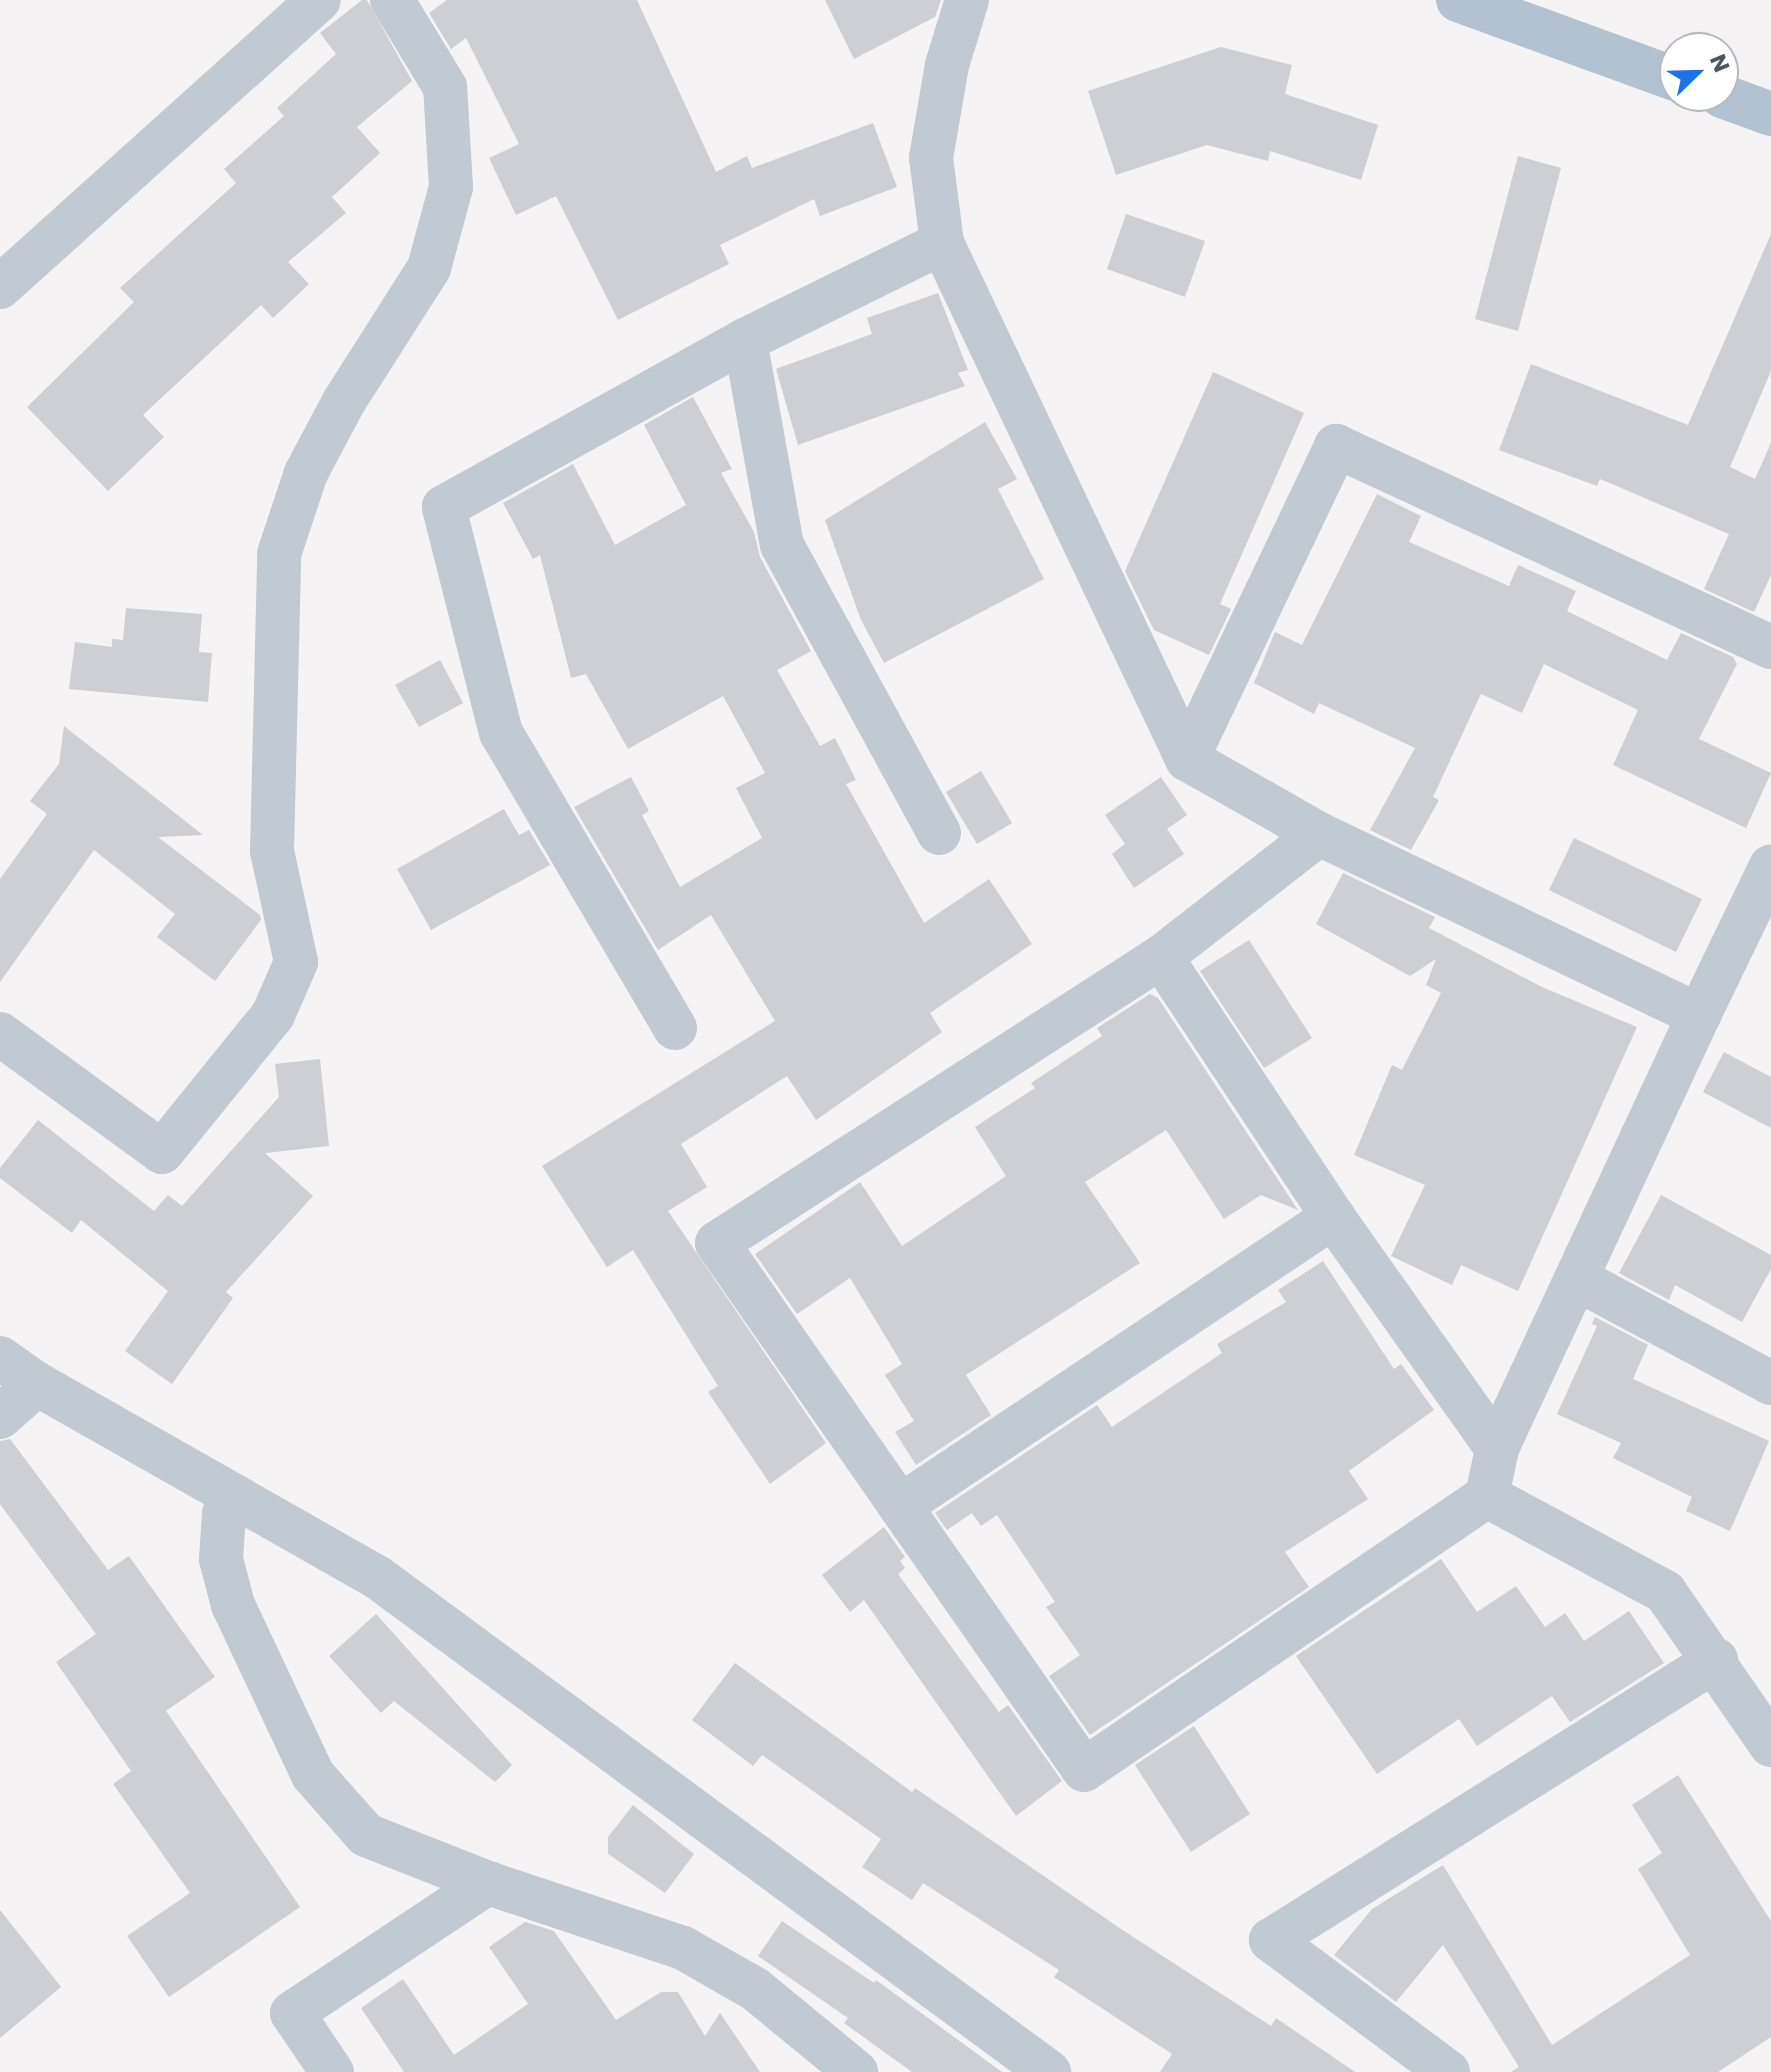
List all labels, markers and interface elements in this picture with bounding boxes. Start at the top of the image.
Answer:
north arrow [1659,32,1739,112]
text: N [1702,50,1737,77]

